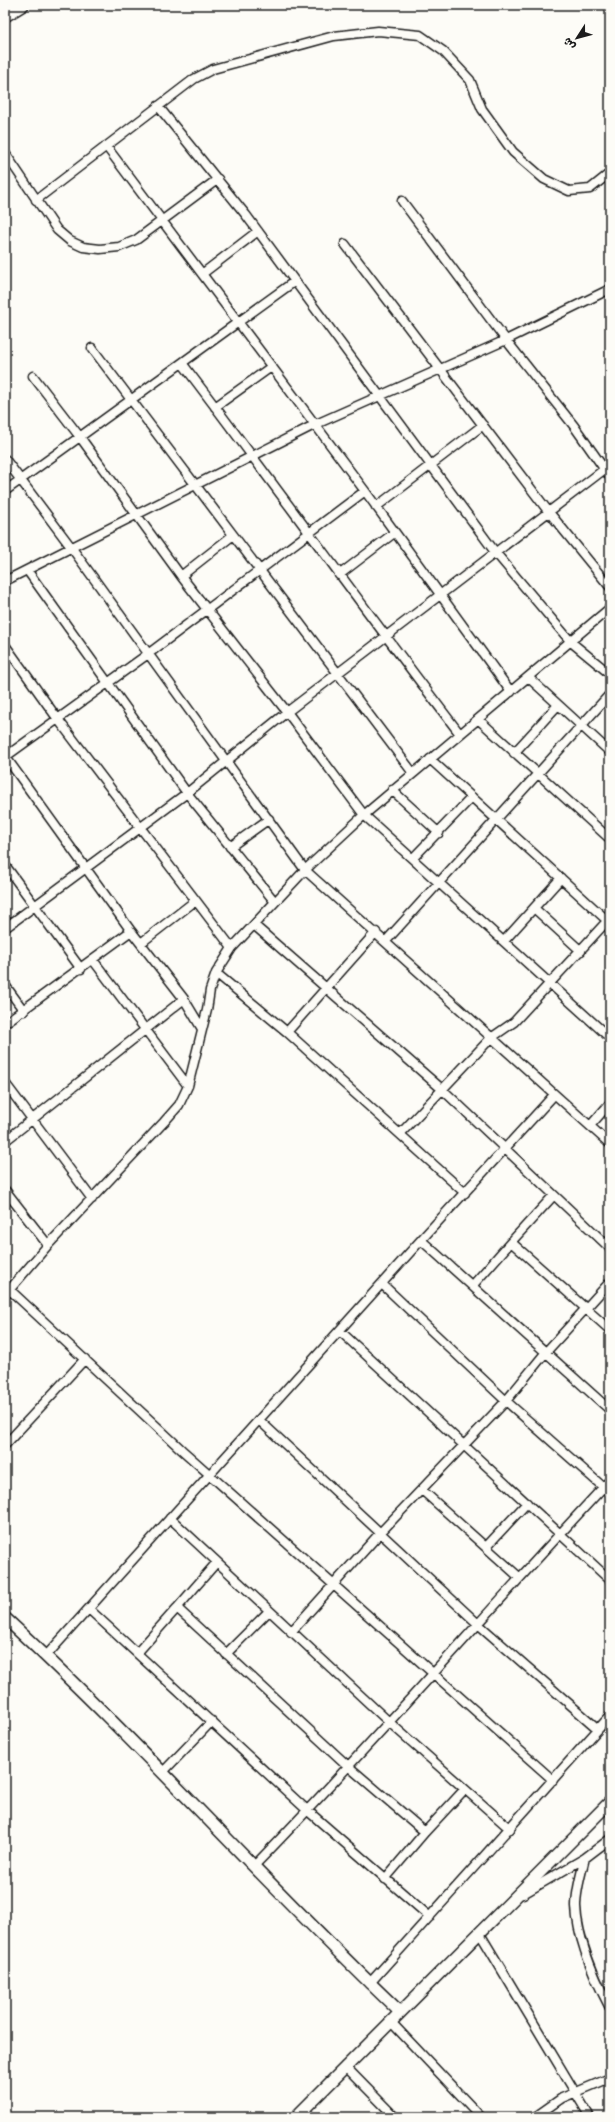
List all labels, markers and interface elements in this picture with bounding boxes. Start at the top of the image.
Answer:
north arrow [557,18,597,58]
text: ش [560,35,578,52]

